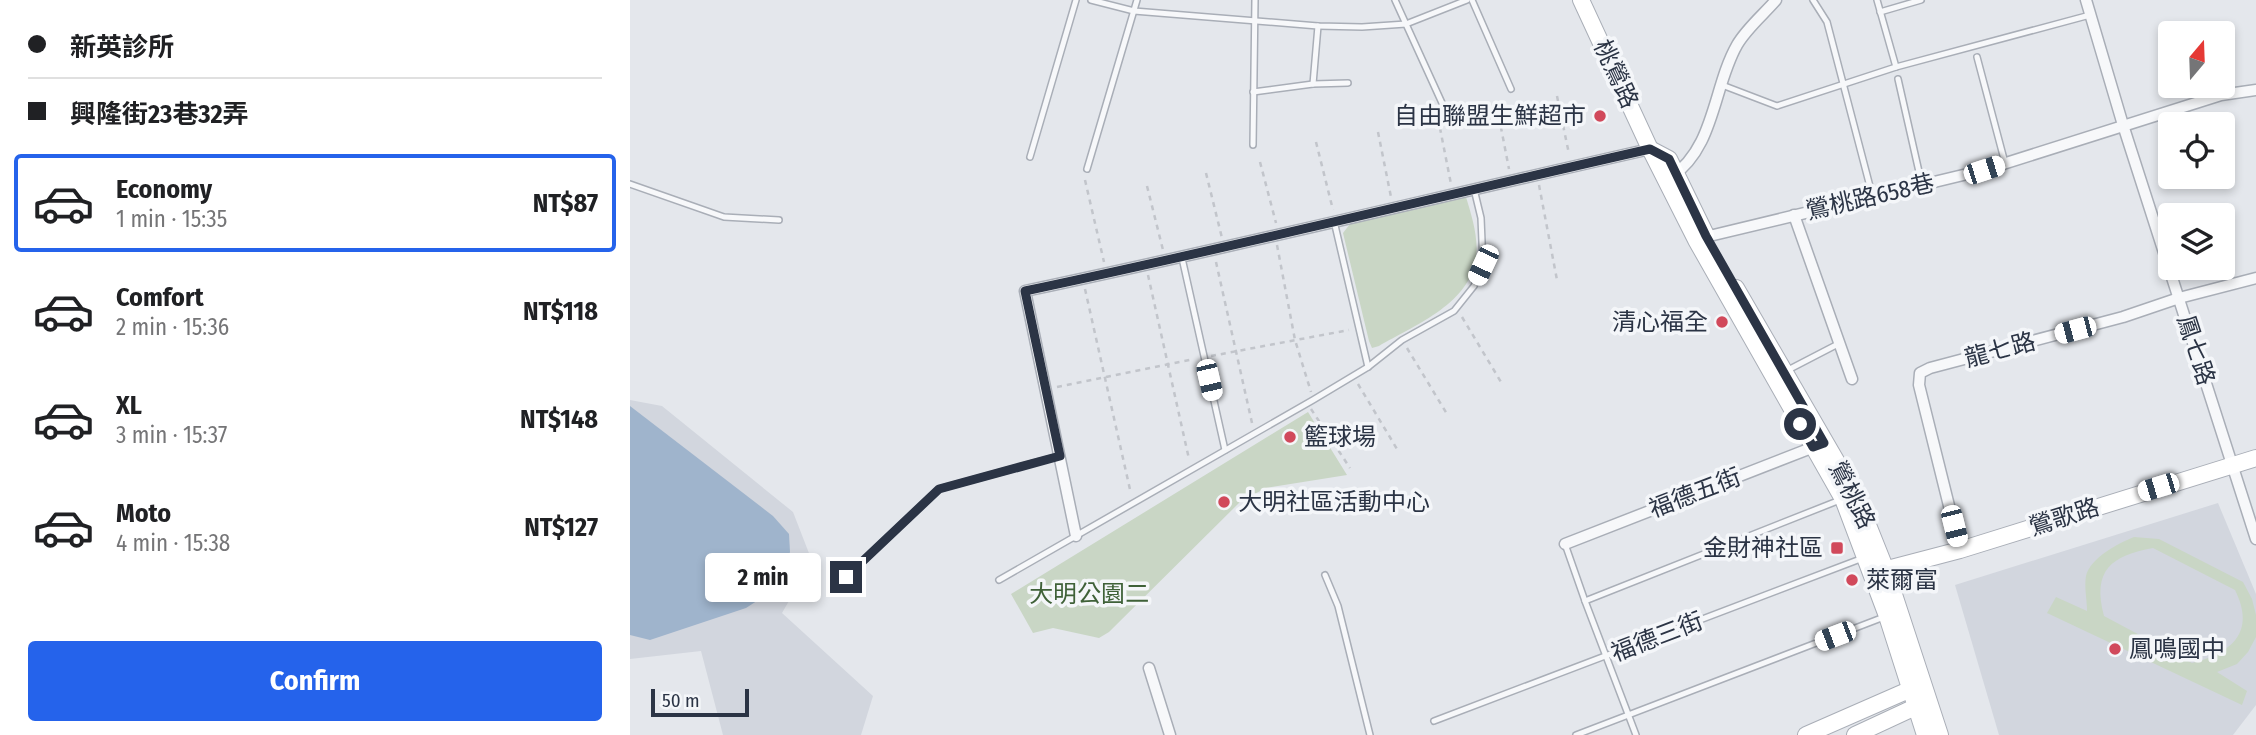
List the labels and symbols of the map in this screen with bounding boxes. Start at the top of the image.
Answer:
north arrow [2158,21,2235,98]
street label: 桃鶯路 [1588,35,1644,113]
place label: 自由聯盟生鮮超市 [1394,102,1586,130]
marker: 自由聯盟生鮮超市 [1592,108,1608,124]
car [1961,154,2008,186]
street label: 鶯桃路658巷 [1803,169,1937,225]
car [1465,242,1502,288]
place label: 清心福全 [1612,308,1708,336]
street label: 鳳七路 [2172,311,2220,389]
marker: 清心福全 [1714,314,1730,330]
car [2052,314,2099,346]
street label: 龍七路 [1962,327,2038,373]
car [1195,357,1224,403]
route start [1784,408,1816,440]
place label: 籃球場 [1304,423,1376,451]
marker: 籃球場 [1282,429,1298,445]
street label: 鶯桃路 [1823,457,1881,533]
street label: 福德五街 [1645,463,1745,523]
car [2135,471,2182,503]
place label: 大明社區活動中心 [1238,488,1430,516]
street label: 鶯歌路 [2025,493,2103,541]
marker: 大明社區活動中心 [1216,494,1232,510]
car [1939,503,1970,549]
place label: 金財神社區 [1703,534,1823,562]
marker: 金財神社區 [1829,540,1845,556]
callout: 2 min [706,552,822,602]
route end [830,561,862,593]
place label: 萊爾富 [1866,566,1938,594]
marker: 萊爾富 [1844,572,1860,588]
park label: 大明公園二 [1029,580,1149,608]
street label: 福德三街 [1607,607,1707,667]
car [1812,619,1859,653]
place label: 鳳鳴國中 [2129,635,2225,663]
marker: 鳳鳴國中 [2107,641,2123,657]
scale bar [651,686,749,718]

